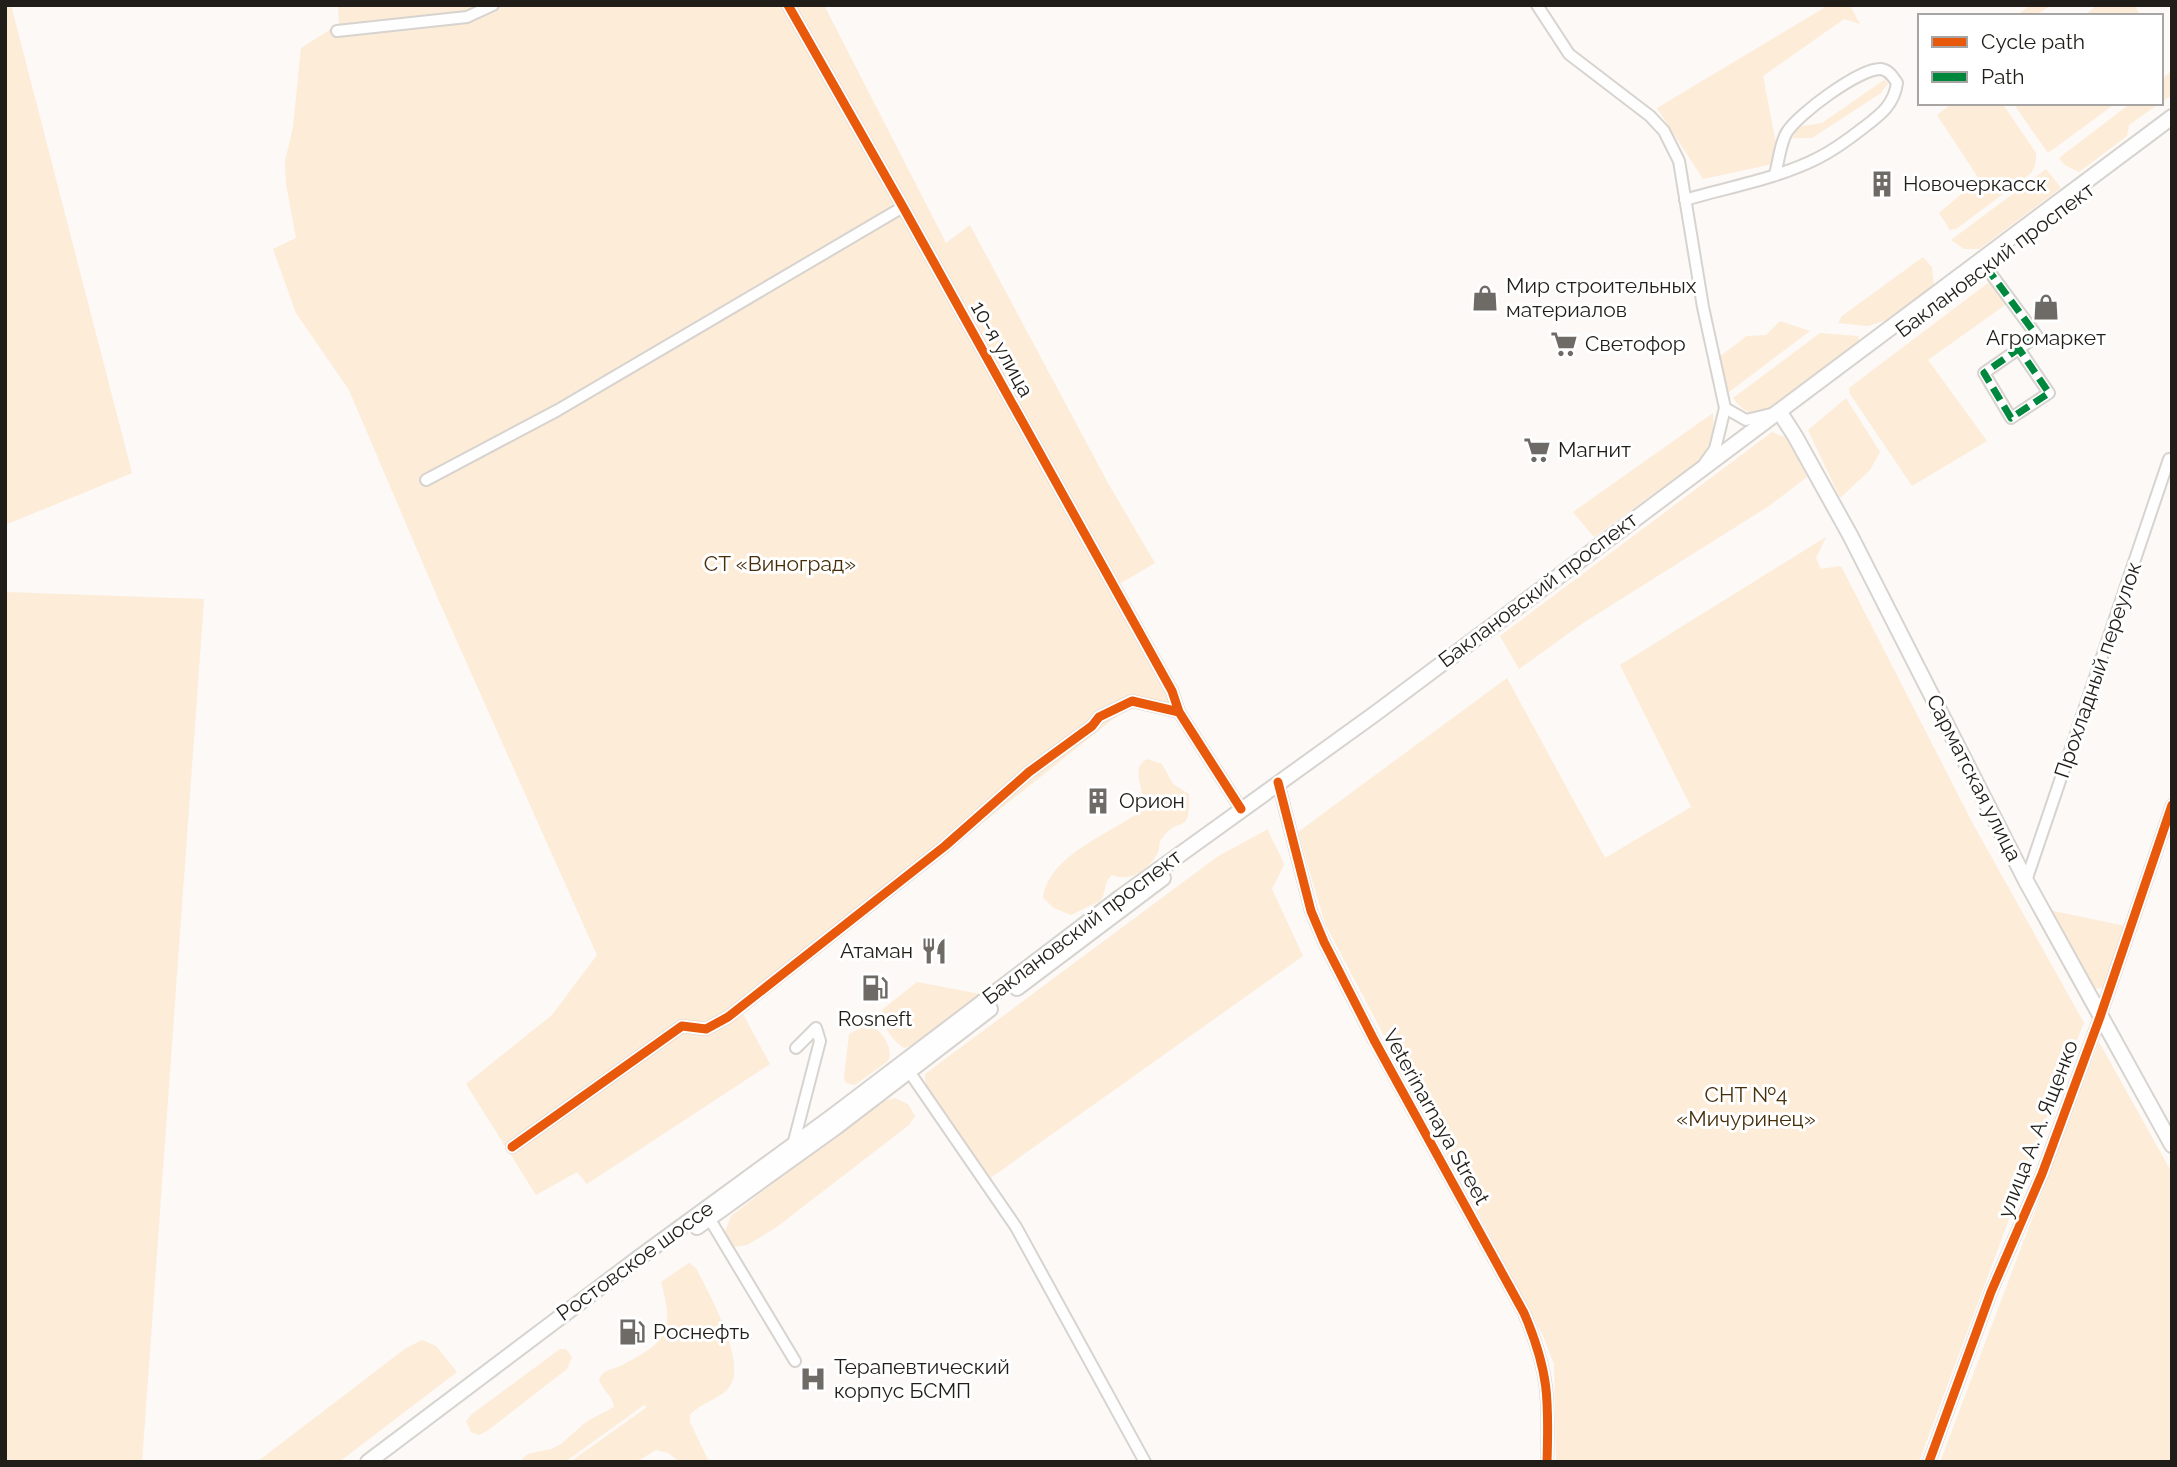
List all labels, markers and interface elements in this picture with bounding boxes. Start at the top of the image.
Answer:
legend [1918,14,2163,105]
text: Cycle path [1981,29,2085,54]
text: Path [1981,64,2025,89]
building icon: Новочеркасск [1867,169,1897,199]
place label: Новочеркасск [1903,171,2047,196]
street label: Баклановский проспект [1890,177,2099,342]
place label: Мир строительных материалов [1506,273,1697,322]
shop icon: Мир строительных материалов [1470,283,1500,313]
shop icon: Агромаркет [2031,292,2061,322]
street label: 10-я улица [966,296,1039,401]
place label: Агромаркет [1986,325,2106,350]
supermarket icon: Светофор [1549,329,1579,359]
place label: Светофор [1585,331,1686,356]
supermarket icon: Магнит [1522,435,1552,465]
place label: Магнит [1558,437,1631,462]
street label: Баклановский проспект [1433,507,1642,672]
park label: СТ «Виноград» [704,551,856,576]
street label: Прохладный переулок [2049,558,2146,781]
street label: Сарматская улица [1922,690,2027,865]
building icon: Орион [1083,786,1113,816]
place label: Орион [1119,788,1185,813]
street label: Баклановский проспект [977,844,1186,1009]
restaurant icon: Атаман [919,936,949,966]
place label: Атаман [840,938,913,963]
fuel station icon: Rosneft [860,973,890,1003]
place label: Rosneft [838,1006,912,1031]
street label: Veterinarnaya Street [1378,1025,1495,1209]
street label: улица А. А. Ященко [1992,1036,2083,1221]
park label: СНТ №4 «Мичуринец» [1676,1082,1816,1131]
street label: Ростовское шоссе [552,1195,718,1326]
fuel station icon: Роснефть [617,1317,647,1347]
place label: Роснефть [653,1319,750,1344]
place label: Терапевтический корпус БСМП [834,1354,1010,1403]
hospital icon: Терапевтический корпус БСМП [798,1364,828,1394]

